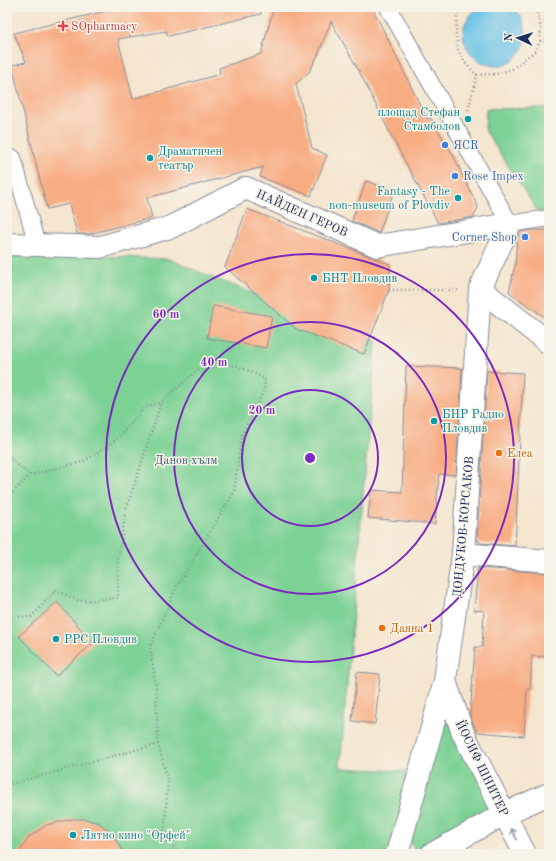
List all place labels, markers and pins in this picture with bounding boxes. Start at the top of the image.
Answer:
marker: SOpharmacy [58,21,68,31]
place label: SOpharmacy [71,21,138,33]
place label: площад Стефан Стамболов [377,107,460,133]
marker: площад Стефан Стамболов [463,114,473,124]
marker: ЯСR [440,140,450,150]
place label: ЯСR [453,140,479,152]
place label: Драматичен театър [158,146,223,172]
marker: Драматичен театър [145,153,155,163]
marker: Rose Impex [450,171,460,181]
place label: Rose Impex [463,171,524,183]
place label: Fantasy - The non-museum of Plovdiv [329,186,451,212]
marker: Fantasy - The non-museum of Plovdiv [453,193,463,203]
place label: Corner Shop [452,232,517,244]
marker: Corner Shop [520,232,530,242]
marker: БНТ Пловдив [309,273,319,283]
place label: БНТ Пловдив [322,273,397,285]
place label: БНР Радио Пловдив [442,409,504,435]
marker: БНР Радио Пловдив [429,416,439,426]
marker: Елеа [494,448,504,458]
place label: Елеа [507,448,533,460]
centre of rings [303,451,317,465]
marker: Даяна 1 [377,623,387,633]
place label: Даяна 1 [390,623,434,635]
marker: РРС Пловдив [51,634,61,644]
place label: РРС Пловдив [64,634,137,646]
marker: Лятно кино "Орфей" [68,830,78,840]
place label: Лятно кино "Орфей" [81,830,191,842]

